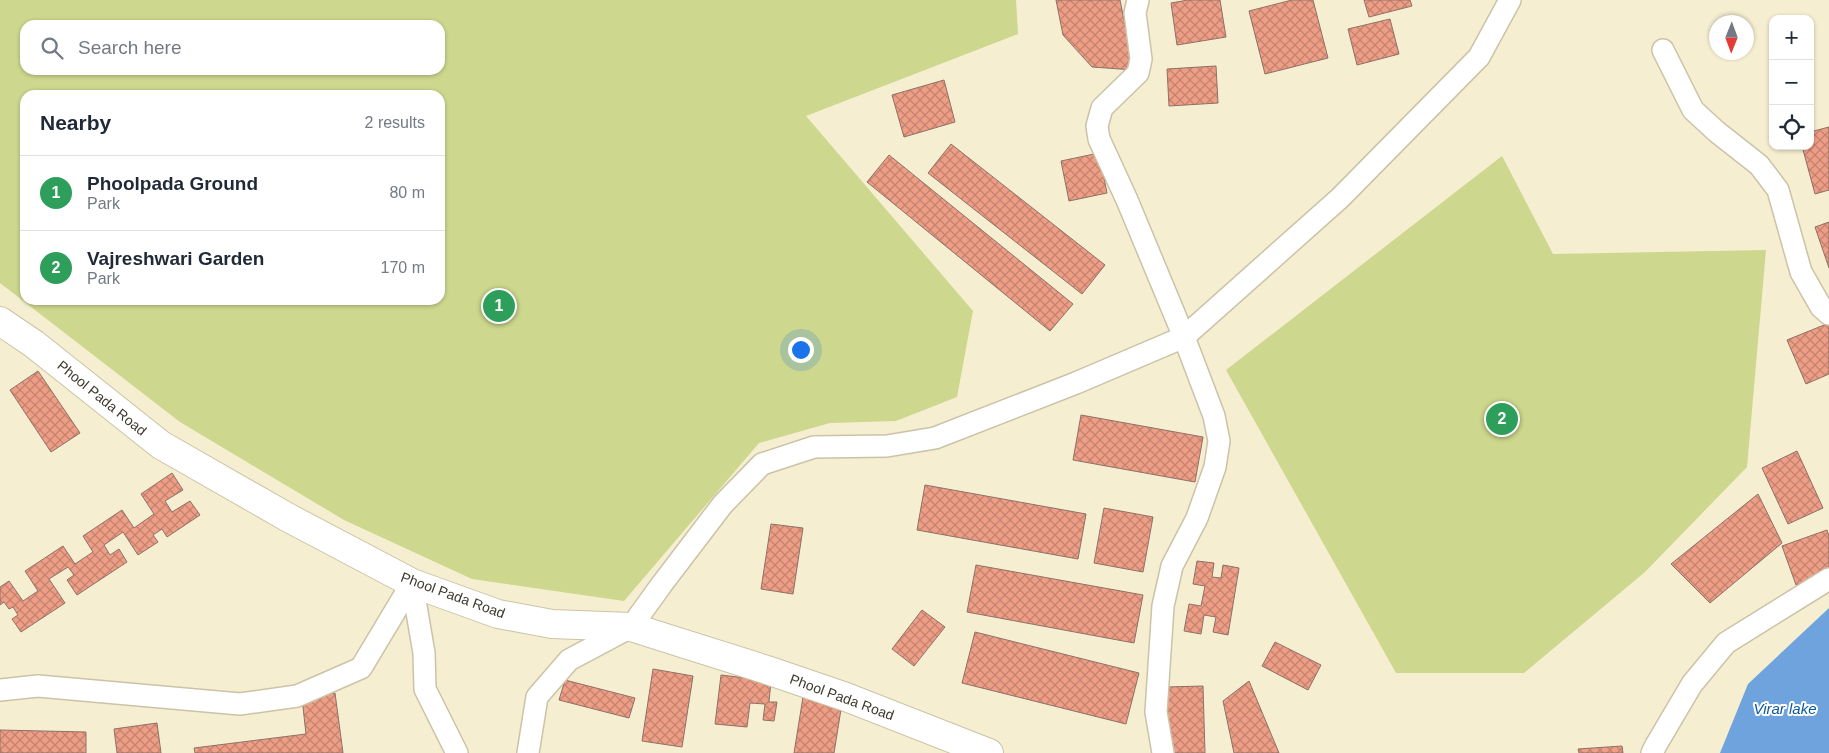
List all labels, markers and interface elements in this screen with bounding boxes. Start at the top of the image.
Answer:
north arrow [1709,15,1754,60]
map controls [1769,15,1814,150]
button: + [1769,15,1814,60]
search box [20,20,445,75]
icon: search [38,34,66,62]
text: Search here [78,37,182,58]
button: − [1769,60,1814,105]
button: locate [1769,105,1814,150]
text: Nearby [40,111,111,134]
text: 2 results [365,114,425,131]
text: Phoolpada Ground [87,173,258,194]
text: 1 [52,184,60,201]
text: 80 m [389,184,425,201]
text: Park [87,195,120,212]
text: Vajreshwari Garden [87,248,264,269]
text: 2 [52,259,60,276]
text: 170 m [381,259,425,276]
text: Park [87,270,120,287]
pin: 1 [483,287,515,325]
your location [788,337,814,363]
street label: Phool Pada Road [54,357,150,439]
pin: 2 [1486,400,1518,438]
street label: Phool Pada Road [399,569,507,621]
street label: Phool Pada Road [788,671,896,723]
water label: Virar lake [1753,700,1817,717]

